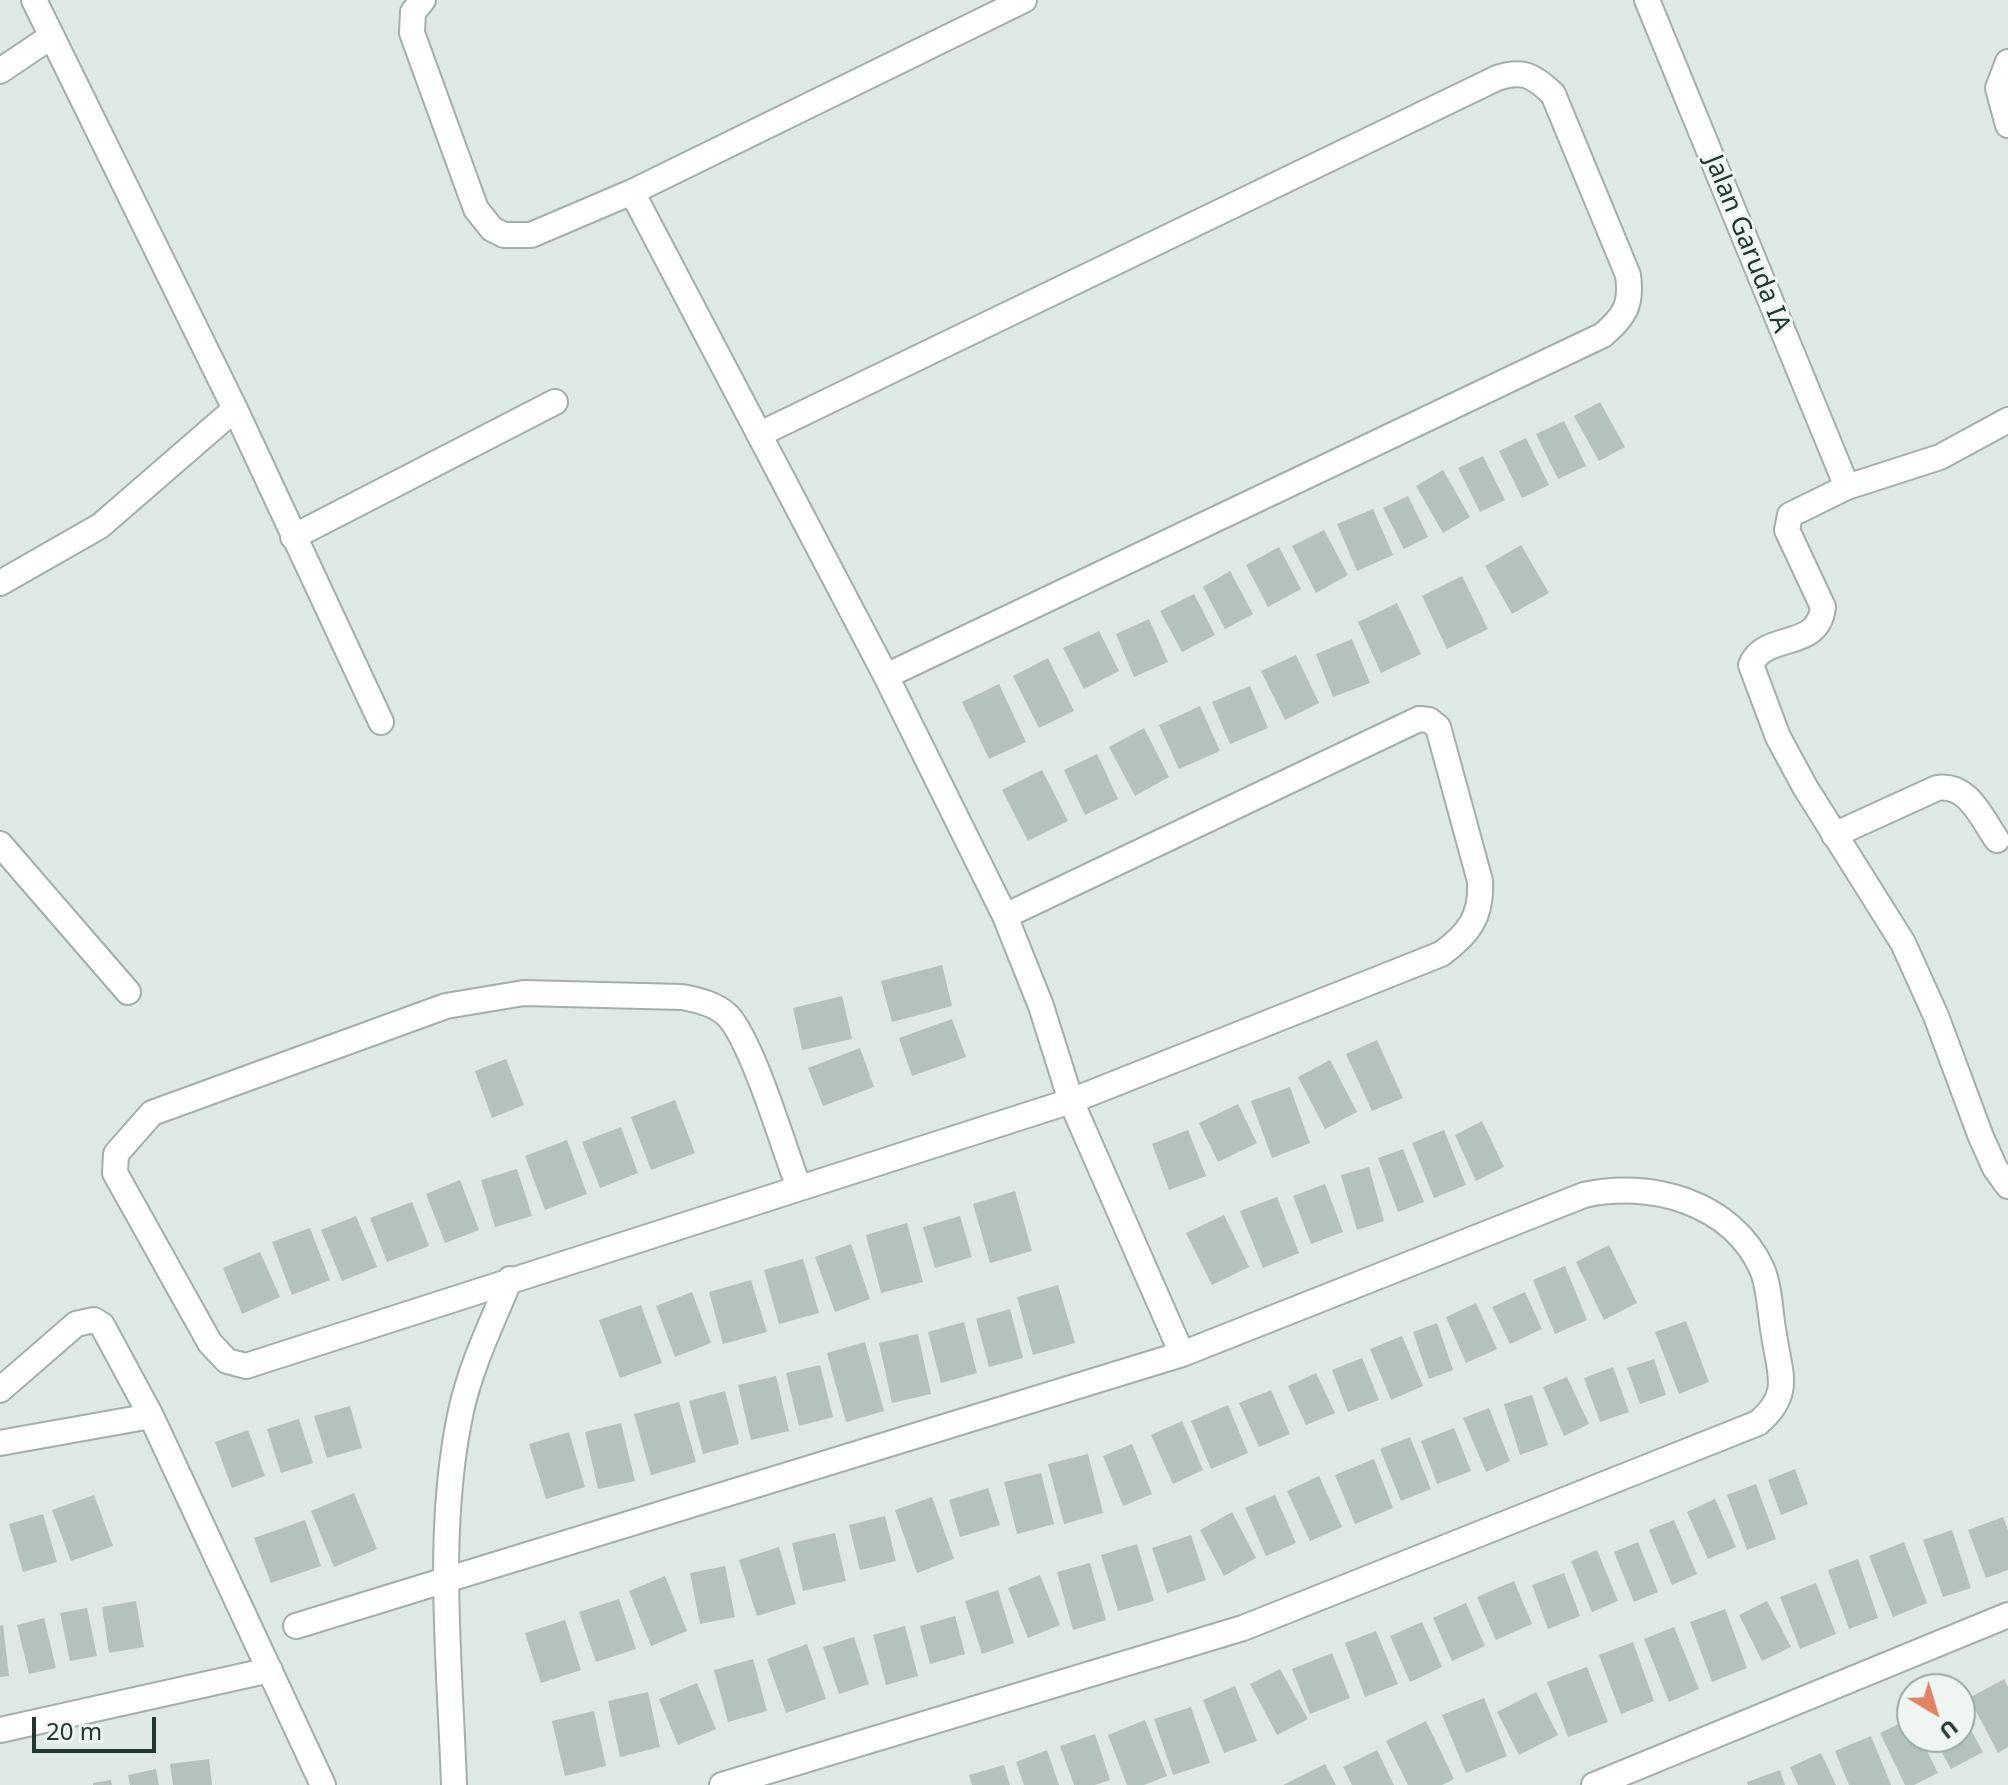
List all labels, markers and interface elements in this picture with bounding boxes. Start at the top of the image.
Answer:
street label: Jalan Garuda IA [1697,151,1797,337]
north arrow [1896,1673,1976,1753]
scale bar [36,1701,160,1751]
text: U [1934,1713,1965,1747]
text: 20 m [46,1714,102,1747]

